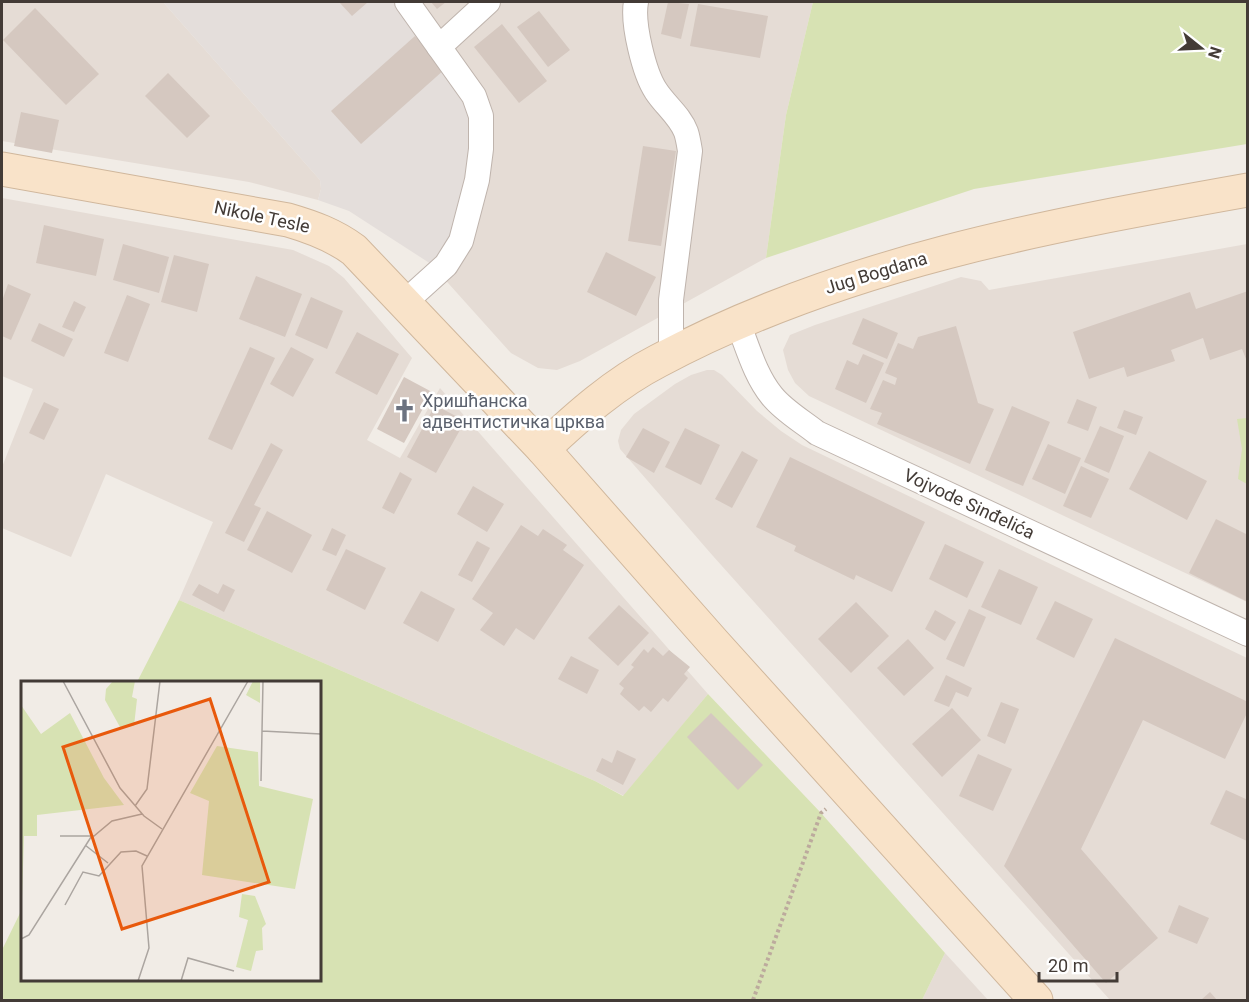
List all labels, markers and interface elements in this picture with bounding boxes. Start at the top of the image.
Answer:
north arrow [1171,18,1231,78]
text: N [1204,44,1226,61]
street label: Nikole Tesle [212,196,312,237]
street label: Jug Bogdana [822,247,929,298]
place label: Хришћанска адвентистичка црква [422,390,605,432]
church icon: Хришћанска адвентистичка црква [391,398,417,424]
street label: Vojvode Sinđelića [900,464,1038,543]
inset map [21,681,321,981]
scale bar [1039,945,1117,983]
text: 20 m [1048,955,1088,976]

